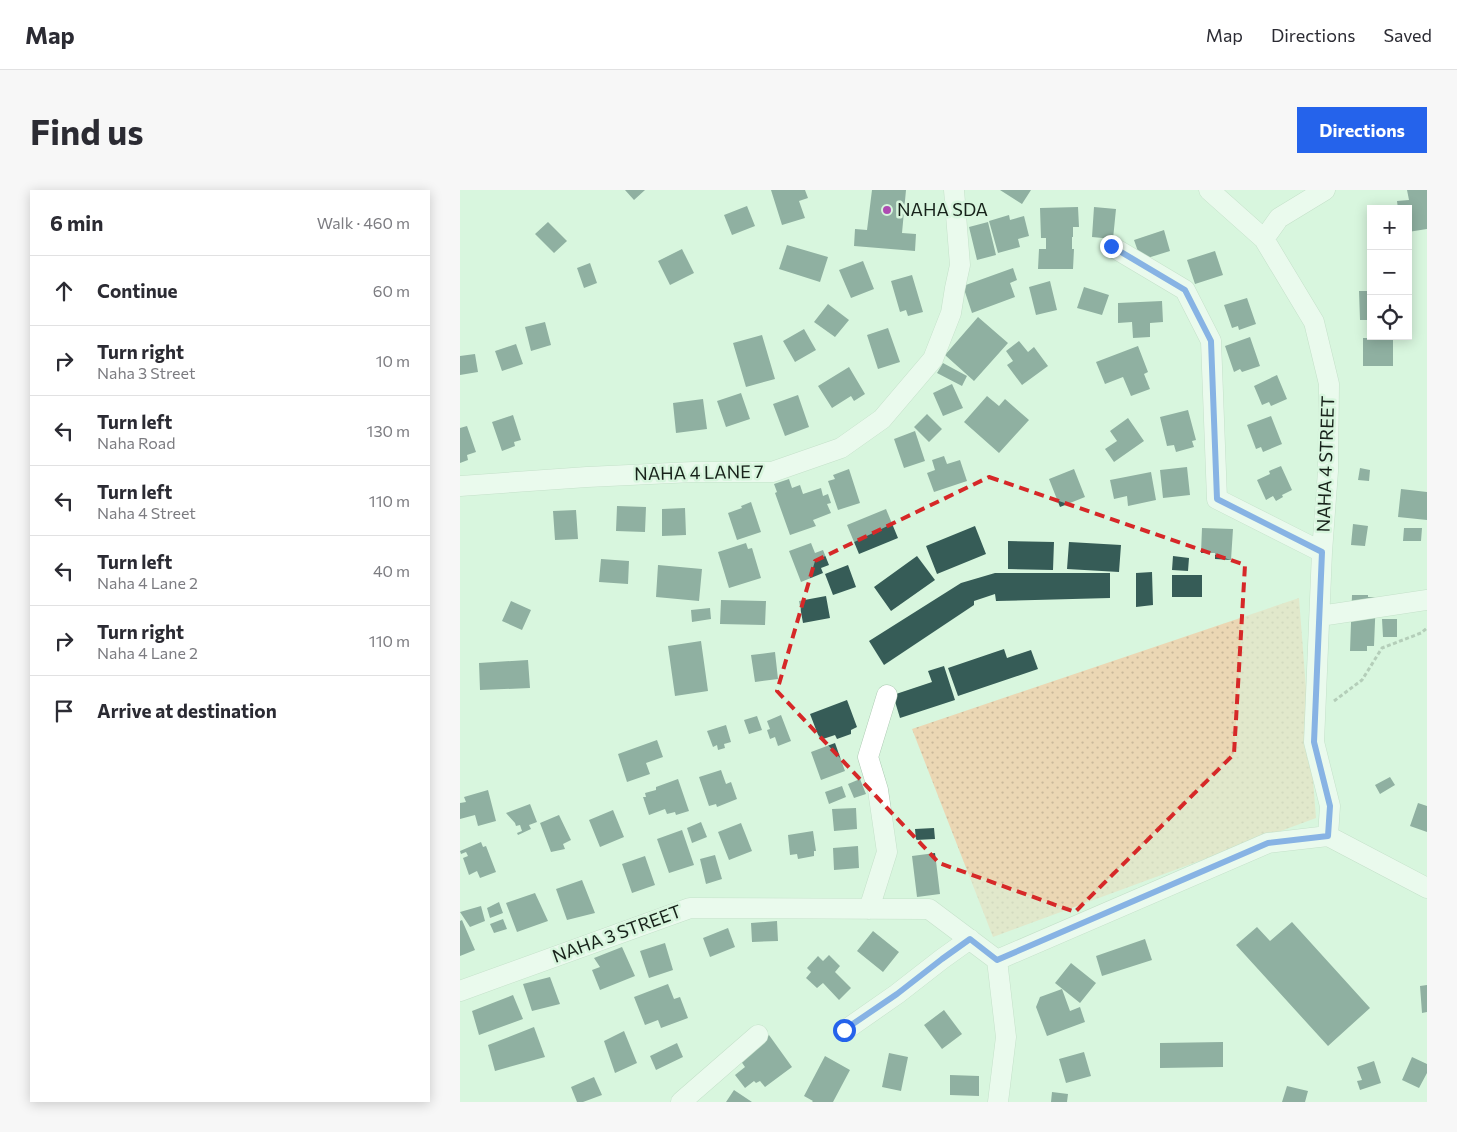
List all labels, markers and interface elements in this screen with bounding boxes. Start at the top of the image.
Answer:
text: Map [25,20,75,49]
text: Map [1206,24,1243,46]
text: Directions [1271,24,1355,46]
text: Saved [1383,24,1432,46]
button: Directions [1297,107,1427,153]
text: Find us [30,109,144,152]
place label: NAHA SDA [897,198,988,220]
marker: NAHA SDA [881,204,893,216]
map controls [1367,205,1412,340]
button: + [1367,205,1412,250]
text: 6 min [50,210,103,235]
text: Walk · 460 m [317,213,410,232]
route end [1100,235,1123,258]
button: − [1367,250,1412,295]
icon: ahead [50,277,78,305]
text: Continue [97,279,177,302]
text: 60 m [373,281,410,300]
button: locate [1367,295,1412,340]
text: Turn right [97,340,184,363]
icon: right [50,347,78,375]
text: 10 m [376,351,410,370]
text: Naha 3 Street [97,363,195,382]
street label: NAHA 4 STREET [1312,395,1338,533]
text: Turn left [97,410,172,433]
icon: left [50,417,78,445]
text: 130 m [367,421,410,440]
text: Naha Road [97,433,175,452]
street label: NAHA 4 LANE 7 [634,460,764,484]
text: Turn left [97,480,172,503]
icon: left [50,487,78,515]
text: 110 m [369,491,410,510]
text: Naha 4 Street [97,503,196,522]
text: Turn left [97,550,172,573]
icon: left [50,557,78,585]
text: 40 m [373,561,410,580]
text: Naha 4 Lane 2 [97,573,198,592]
text: Turn right [97,620,184,643]
icon: right [50,627,78,655]
text: 110 m [369,631,410,650]
text: Naha 4 Lane 2 [97,643,198,662]
icon: arrive [50,697,78,725]
text: Arrive at destination [97,699,277,722]
street label: NAHA 3 STREET [549,899,684,967]
route start [833,1019,856,1042]

